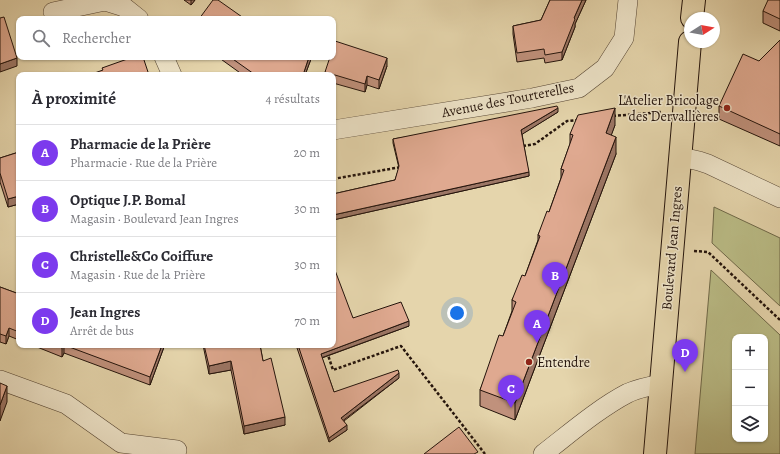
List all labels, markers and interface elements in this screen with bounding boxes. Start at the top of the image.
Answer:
north arrow [684,12,720,48]
search box [16,16,336,60]
icon: search [30,27,52,49]
text: Rechercher [62,28,131,48]
street label: Avenue des Tourterelles [439,78,576,122]
text: À proximité [32,87,116,110]
text: 4 résultats [266,90,320,107]
place label: L'Atelier Bricolage des Dervallières [618,91,719,126]
marker: L'Atelier Bricolage des Dervallières [722,103,732,113]
text: Pharmacie de la Prière [70,134,211,154]
text: A [41,144,49,161]
text: 20 m [294,144,320,161]
text: Pharmacie · Rue de la Prière [70,154,217,171]
street label: Boulevard Jean Ingres [657,185,687,311]
text: Optique J.P. Bomal [70,190,185,210]
text: B [41,200,49,217]
text: 30 m [294,200,320,217]
text: Magasin · Boulevard Jean Ingres [70,210,239,227]
text: Christelle&Co Coiffure [70,246,213,266]
text: C [41,256,49,273]
text: 30 m [294,256,320,273]
pin: B [542,262,568,295]
text: Magasin · Rue de la Prière [70,266,205,283]
text: Jean Ingres [70,302,140,322]
your location [447,303,467,323]
pin: A [524,310,550,343]
text: D [40,312,50,329]
text: 70 m [294,312,320,329]
text: Arrêt de bus [70,322,134,339]
map controls [732,334,768,442]
button: + [732,334,768,370]
pin: D [672,339,698,372]
place label: Entendre [537,353,590,372]
marker: Entendre [524,357,534,367]
button: − [732,370,768,406]
pin: C [498,375,524,408]
button: layers [732,406,768,442]

